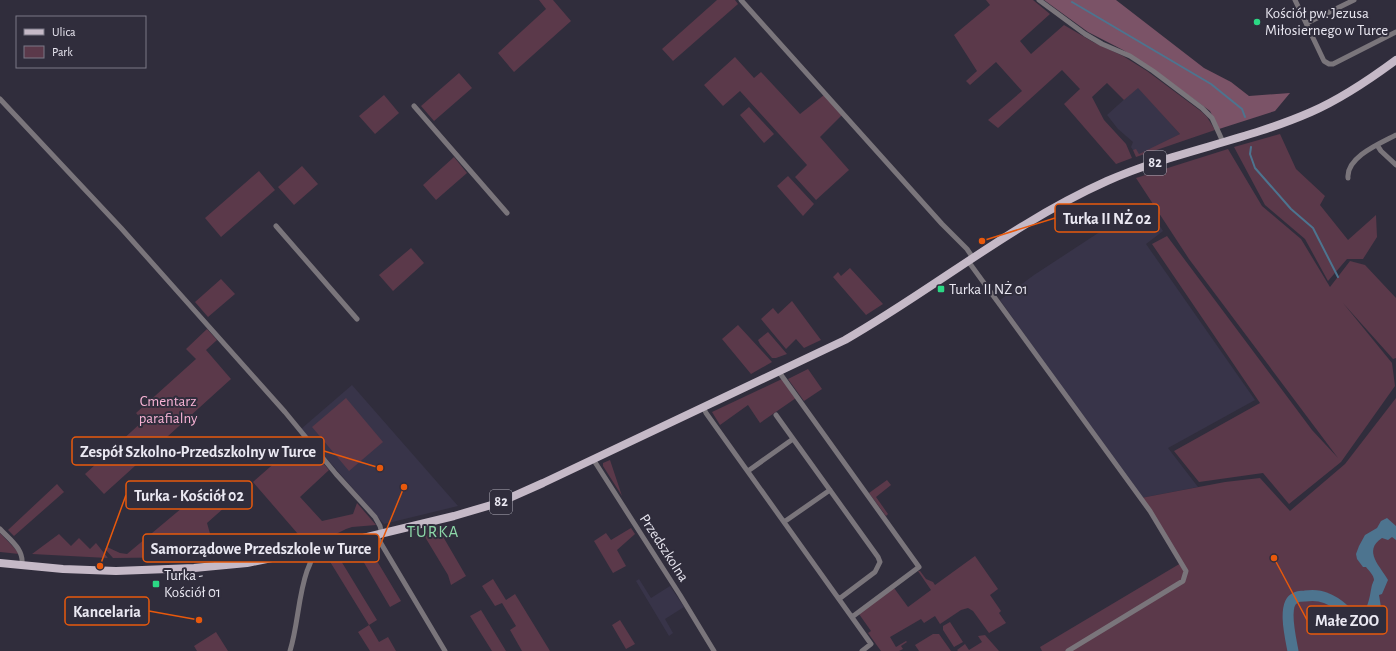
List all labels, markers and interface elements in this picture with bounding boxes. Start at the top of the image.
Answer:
place label: Kościół pw. Jezusa Miłosiernego w Turce [1265,6,1388,38]
legend [16,16,146,68]
marker: Kościół pw. Jezusa Miłosiernego w Turce [1252,17,1262,27]
text: Ulica [52,26,76,38]
text: Park [52,46,73,58]
road number: 82 [1144,151,1166,175]
callout: Turka II NŻ 02 [1055,204,1159,232]
text: Turka II NŻ 02 [1063,209,1152,227]
place label: Turka II NŻ 01 [949,280,1028,297]
marker: Turka II NŻ 01 [936,284,946,294]
park label: Cmentarz parafialny [139,394,198,426]
callout: Zespół Szkolno-Przedszkolny w Turce [72,437,324,465]
text: Zespół Szkolno-Przedszkolny w Turce [80,444,317,461]
callout: Turka - Kościół 02 [126,481,252,509]
text: Turka - Kościół 02 [134,488,244,504]
road number: 82 [490,490,512,514]
street label: Przedszkolna [637,512,691,584]
district label: TURKA [407,523,459,540]
callout: Samorządowe Przedszkole w Turce [143,534,379,562]
text: Samorządowe Przedszkole w Turce [151,541,372,557]
place label: Turka - Kościół 01 [164,568,221,600]
marker: Turka - Kościół 01 [151,579,161,589]
callout: Kancelaria [65,597,149,625]
text: Kancelaria [73,604,141,620]
callout: Małe ZOO [1307,606,1387,634]
text: Małe ZOO [1315,613,1379,629]

